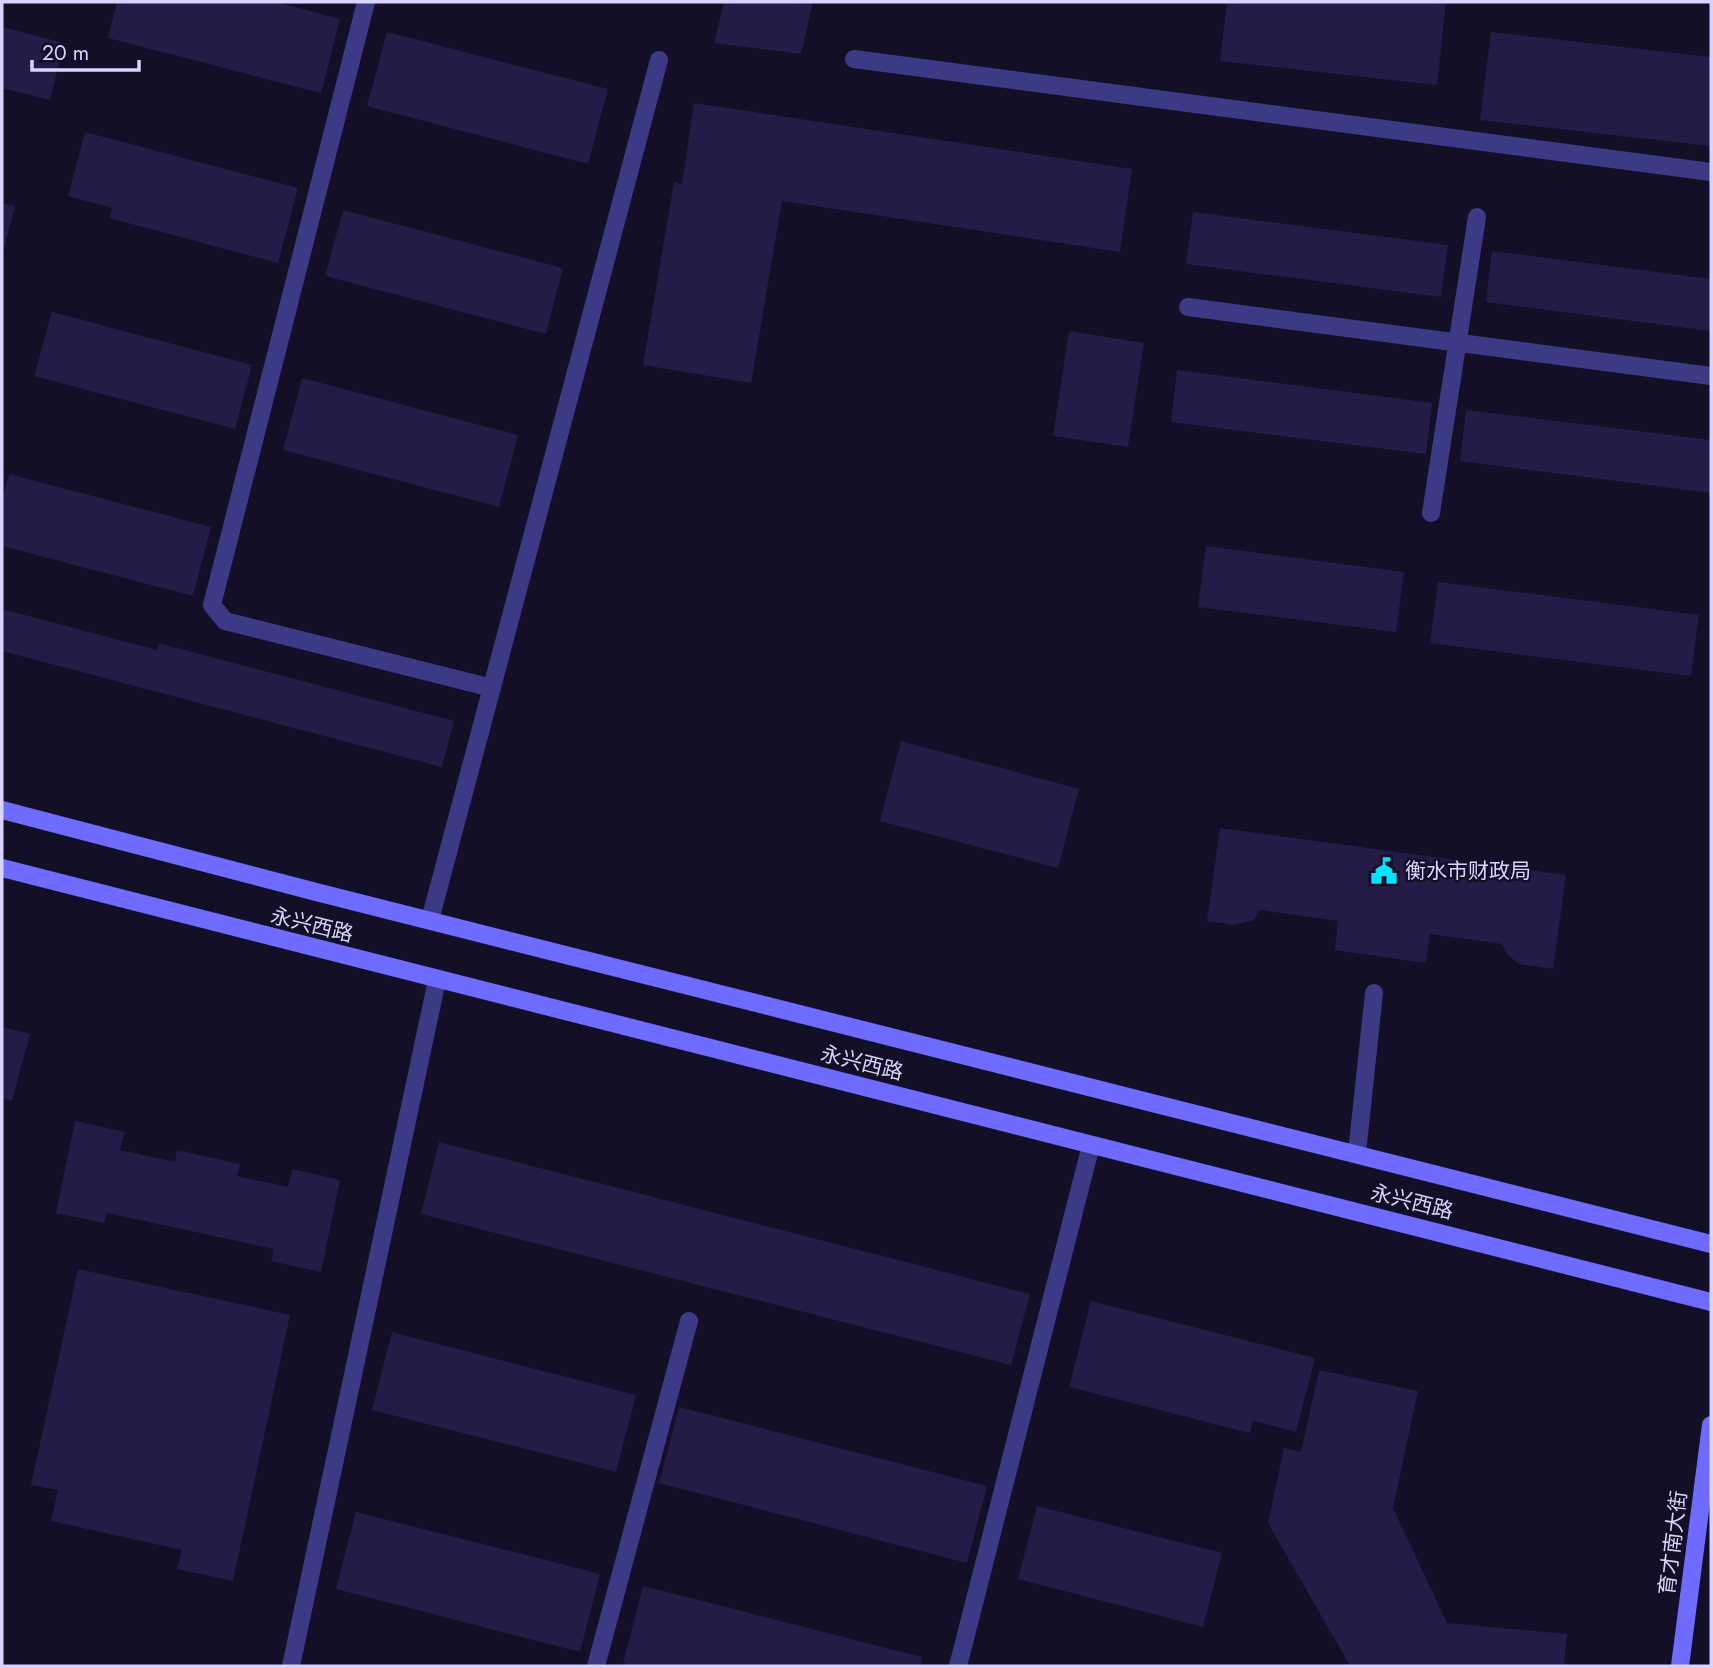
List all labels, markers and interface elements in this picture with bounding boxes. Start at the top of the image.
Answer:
scale bar [32,28,138,72]
text: 20 m [42,38,89,68]
public building icon: 衡水市财政局 [1369,856,1399,886]
place label: 衡水市财政局 [1405,856,1531,886]
street label: 永兴西路 [268,900,356,950]
street label: 永兴西路 [818,1038,906,1088]
street label: 永兴西路 [1368,1177,1456,1227]
street label: 育才南大街 [1652,1489,1694,1597]

